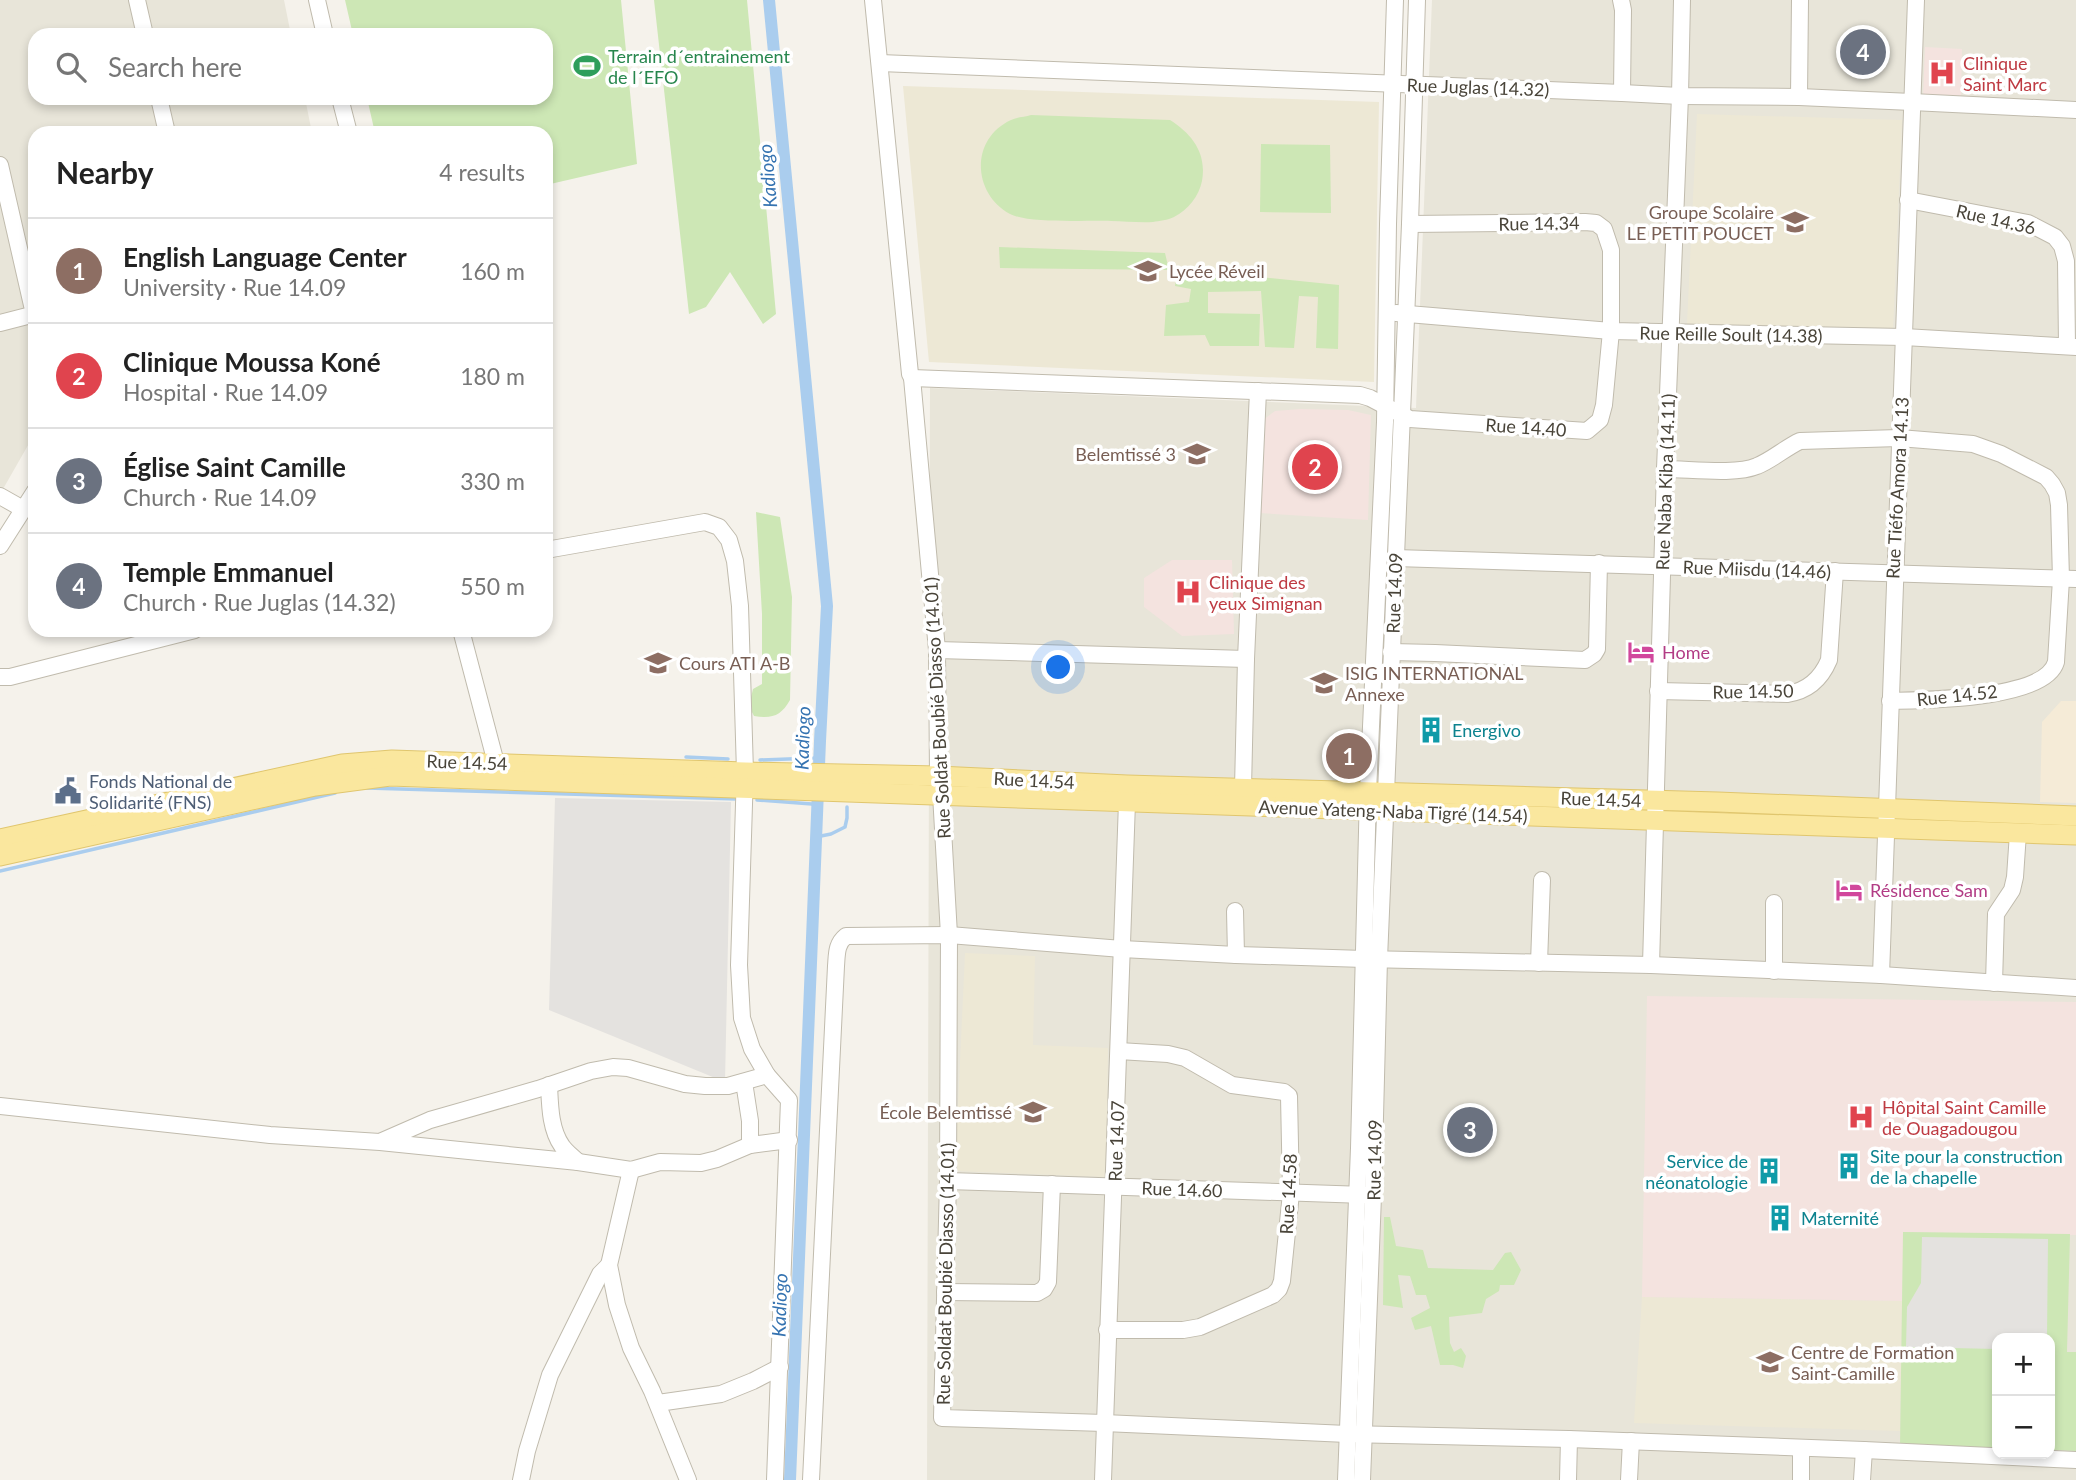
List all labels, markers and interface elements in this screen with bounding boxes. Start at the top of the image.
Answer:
pin: 4 [1840,26,1886,78]
search box [28,28,553,105]
place label: Terrain d´entrainement de l´EFO [608,45,790,88]
icon: search [52,48,90,86]
text: Search here [108,51,242,83]
sports icon: Terrain d´entrainement de l´EFO [572,51,602,81]
place label: Clinique Saint Marc [1963,52,2047,95]
hospital icon: Clinique Saint Marc [1927,58,1957,88]
street label: Rue Juglas (14.32) [1406,74,1550,100]
water label: Kadiogo [753,143,781,209]
text: Nearby [56,154,154,190]
text: 4 results [439,158,525,186]
street label: Rue 14.36 [1954,199,2038,239]
place label: Groupe Scolaire LE PETIT POUCET [1627,201,1774,244]
school or university icon: Groupe Scolaire LE PETIT POUCET [1780,207,1810,237]
street label: Rue 14.34 [1498,211,1580,235]
text: English Language Center [123,241,407,273]
school or university icon: Lycée Réveil [1133,256,1163,286]
text: 1 [72,257,86,285]
text: 160 m [460,257,525,285]
place label: Lycée Réveil [1169,260,1265,282]
text: University · Rue 14.09 [123,273,346,301]
street label: Rue Reille Soult (14.38) [1639,321,1823,347]
text: Clinique Moussa Koné [123,346,381,378]
text: 2 [72,362,86,390]
text: 180 m [460,362,525,390]
text: Hospital · Rue 14.09 [123,378,328,406]
street label: Rue Naba Kiba (14.11) [1651,393,1679,571]
street label: Rue Tiéfo Amora 14.13 [1881,396,1913,580]
street label: Rue 14.40 [1485,413,1567,441]
school or university icon: Belemtissé 3 [1182,439,1212,469]
pin: 2 [1292,441,1338,493]
place label: Belemtissé 3 [1075,443,1176,465]
text: Église Saint Camille [123,451,346,483]
text: 3 [72,467,86,495]
text: 330 m [460,467,525,495]
text: Church · Rue 14.09 [123,483,317,511]
street label: Rue 14.09 [1382,552,1406,634]
street label: Rue Miisdu (14.46) [1682,555,1832,583]
text: Temple Emmanuel [123,556,334,588]
place label: Clinique des yeux Simignan [1209,571,1323,614]
text: 4 [72,572,86,600]
text: 550 m [460,572,525,600]
street label: Rue Soldat Boubié Diasso (14.01) [919,576,955,840]
hospital icon: Clinique des yeux Simignan [1173,577,1203,607]
text: Church · Rue Juglas (14.32) [123,588,396,616]
hotel icon: Home [1626,637,1656,667]
place label: Home [1662,641,1710,663]
school or university icon: Cours ATI A-B [643,648,673,678]
your location [1041,650,1075,684]
place label: Cours ATI A-B [679,652,790,674]
place label: ISIG INTERNATIONAL Annexe [1345,662,1524,705]
school or university icon: ISIG INTERNATIONAL Annexe [1309,668,1339,698]
street label: Rue 14.50 [1712,679,1794,703]
street label: Rue 14.52 [1916,680,1998,710]
water label: Kadiogo [789,705,815,770]
building icon: Energivo [1416,715,1446,745]
place label: Energivo [1452,719,1521,741]
pin: 1 [1326,730,1372,782]
street label: Rue 14.54 [426,750,508,774]
street label: Rue 14.54 [993,767,1075,793]
place label: Fonds National de Solidarité (FNS) [89,770,232,813]
public building icon: Fonds National de Solidarité (FNS) [53,776,83,806]
street label: Rue 14.54 [1560,787,1642,811]
street label: Avenue Yateng-Naba Tigré (14.54) [1258,795,1528,827]
hotel icon: Résidence Sam [1834,875,1864,905]
place label: Résidence Sam [1870,879,1988,901]
place label: Hôpital Saint Camille de Ouagadougou [1882,1096,2046,1139]
school or university icon: École Belemtissé [1018,1097,1048,1127]
street label: Rue 14.07 [1104,1100,1128,1182]
place label: École Belemtissé [879,1101,1012,1123]
hospital icon: Hôpital Saint Camille de Ouagadougou [1846,1102,1876,1132]
pin: 3 [1447,1104,1493,1156]
street label: Rue 14.09 [1362,1119,1386,1201]
street label: Rue Soldat Boubié Diasso (14.01) [932,1143,958,1405]
place label: Site pour la construction de la chapelle [1870,1145,2063,1188]
place label: Service de néonatologie [1645,1150,1748,1193]
building icon: Site pour la construction de la chapelle [1834,1151,1864,1181]
street label: Rue 14.58 [1275,1153,1301,1235]
building icon: Service de néonatologie [1754,1156,1784,1186]
street label: Rue 14.60 [1141,1177,1223,1201]
building icon: Maternité [1765,1203,1795,1233]
place label: Maternité [1801,1207,1879,1229]
water label: Kadiogo [766,1272,792,1337]
map controls [1992,1333,2055,1459]
button: + [1992,1333,2055,1396]
place label: Centre de Formation Saint-Camille [1791,1341,1954,1384]
school or university icon: Centre de Formation Saint-Camille [1755,1347,1785,1377]
button: − [1992,1396,2055,1459]

